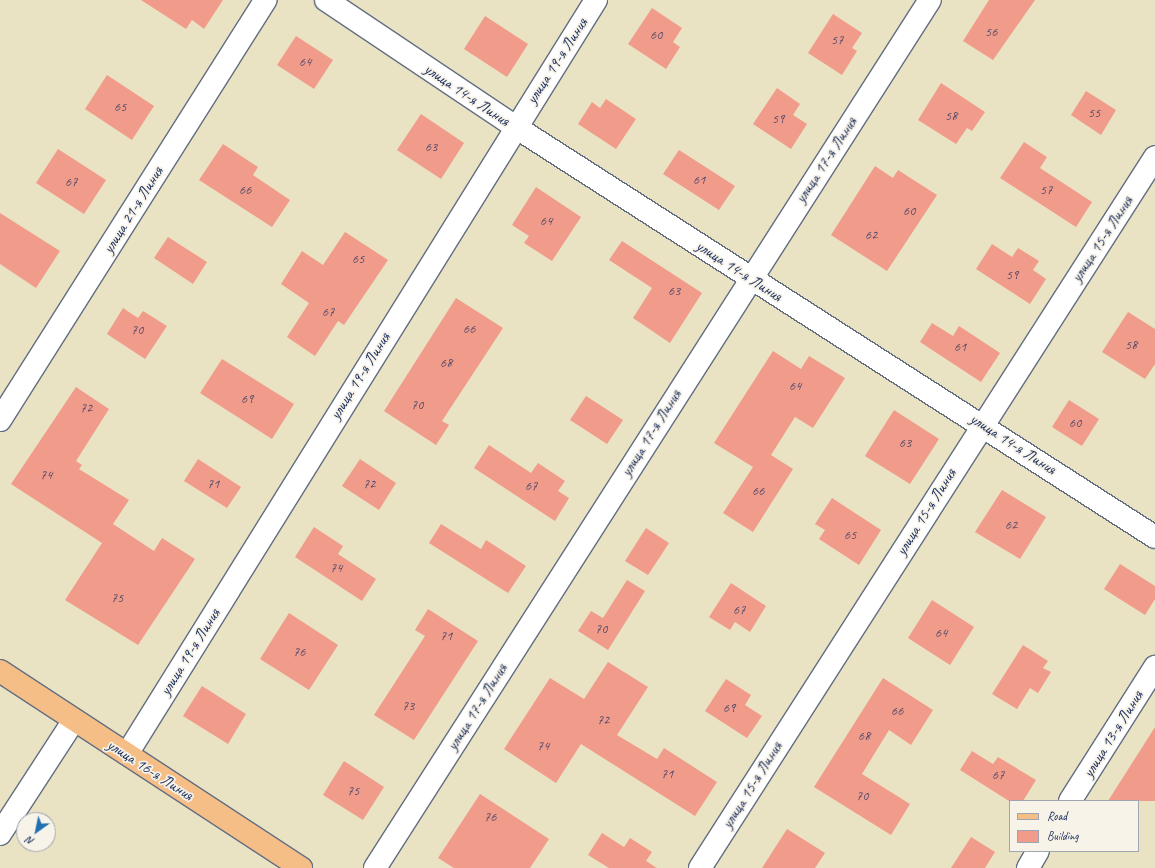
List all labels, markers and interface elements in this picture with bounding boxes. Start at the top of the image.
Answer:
street label: улица 19-я Линия [522,14,592,108]
house number: 56 [985,24,997,40]
house number: 60 [650,27,662,43]
house number: 57 [831,32,843,48]
house number: 64 [299,54,311,70]
street label: улица 14-я Линия [421,59,513,131]
house number: 65 [114,99,126,115]
house number: 55 [1088,105,1100,121]
house number: 58 [945,108,957,124]
house number: 59 [772,111,784,127]
street label: улица 17-я Линия [791,113,861,207]
house number: 63 [425,139,437,155]
street label: улица 21-я Линия [99,163,167,257]
house number: 61 [693,172,705,188]
house number: 67 [65,174,77,190]
house number: 66 [239,182,251,198]
house number: 57 [1040,182,1052,198]
street label: улица 15-я Линия [1067,192,1137,286]
house number: 60 [903,203,915,219]
house number: 64 [540,213,552,229]
house number: 62 [865,227,877,243]
street label: улица 14-я Линия [692,236,786,306]
house number: 65 [352,251,364,267]
house number: 59 [1006,267,1018,283]
house number: 63 [668,283,680,299]
house number: 67 [322,304,334,320]
house number: 66 [463,321,475,337]
house number: 70 [131,322,143,338]
street label: улица 19-я Линия [326,329,394,423]
house number: 58 [1125,337,1137,353]
house number: 61 [954,339,966,355]
house number: 68 [440,355,452,371]
house number: 64 [789,378,801,394]
street label: улица 17-я Линия [617,386,685,480]
house number: 69 [241,391,253,407]
house number: 70 [411,397,423,413]
house number: 72 [80,400,92,416]
street label: улица 14-я Линия [966,409,1060,479]
house number: 60 [1069,415,1081,431]
house number: 63 [899,435,911,451]
street label: улица 15-я Линия [892,465,960,559]
house number: 74 [40,467,52,483]
house number: 71 [207,476,219,492]
house number: 72 [363,476,375,492]
house number: 67 [525,478,537,494]
house number: 66 [752,483,764,499]
house number: 62 [1005,517,1017,533]
house number: 65 [844,527,856,543]
house number: 74 [330,560,342,576]
house number: 75 [111,590,123,606]
house number: 67 [733,602,745,618]
street label: улица 19-я Линия [156,605,224,699]
house number: 70 [595,621,607,637]
house number: 64 [935,625,947,641]
house number: 71 [440,628,452,644]
house number: 76 [293,644,305,660]
street label: улица 17-я Линия [443,660,511,754]
street label: улица 13-я Линия [1079,687,1147,781]
house number: 73 [402,698,414,714]
house number: 69 [723,700,735,716]
house number: 66 [891,703,903,719]
house number: 72 [597,712,609,728]
house number: 68 [858,728,870,744]
street label: улица 16-я Линия [103,735,197,805]
house number: 74 [537,738,549,754]
street label: улица 15-я Линия [718,738,786,832]
house number: 71 [661,766,673,782]
house number: 67 [992,767,1004,783]
house number: 75 [347,783,359,799]
house number: 70 [856,788,868,804]
legend [1009,800,1139,852]
text: Road [1047,808,1067,824]
house number: 76 [484,809,496,825]
north arrow [16,812,56,852]
text: Building [1047,828,1079,844]
text: N [23,833,37,849]

